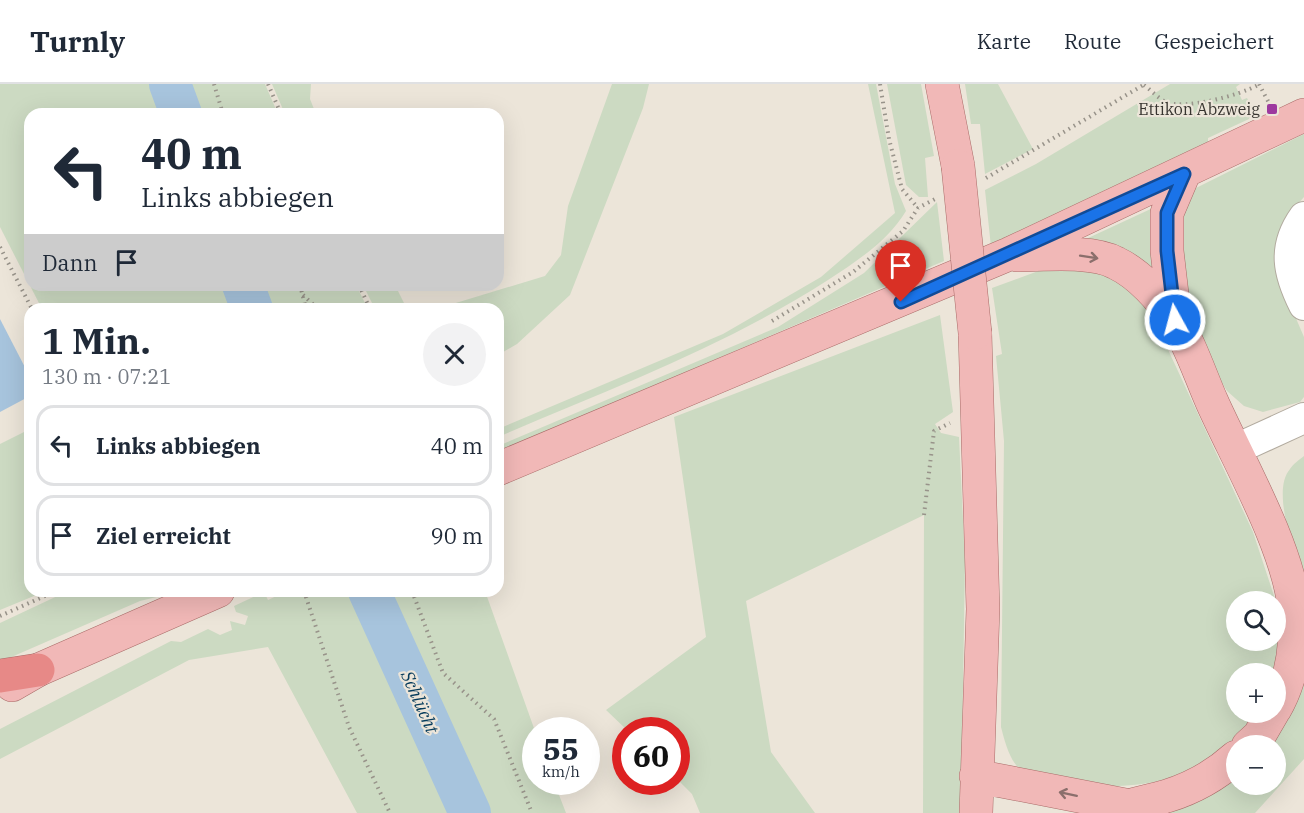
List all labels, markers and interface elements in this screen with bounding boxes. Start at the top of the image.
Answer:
text: Turnly [30,23,125,60]
text: Karte [977,27,1031,55]
text: Route [1064,27,1121,55]
text: Gespeichert [1154,27,1274,55]
place label: Ettikon Abzweig [1138,99,1260,119]
marker: Ettikon Abzweig [1265,102,1279,116]
text: 40 m [141,126,242,181]
icon: left [42,132,120,210]
text: Links abbiegen [141,179,334,214]
pin [875,240,926,302]
icon: arrive [110,246,143,279]
text: Dann [42,248,98,277]
icon: arrive [884,249,917,282]
one-way arrow [1078,252,1098,263]
position arrow [1143,288,1207,352]
text: 1 Min. [42,317,151,364]
button: close [423,323,486,386]
text: 130 m · 07:21 [42,363,171,390]
icon: left [45,429,78,462]
text: Links abbiegen [96,431,261,460]
text: 40 m [431,431,483,460]
icon: arrive [45,519,78,552]
text: Ziel erreicht [96,521,231,550]
text: 90 m [431,521,483,550]
map controls [1226,591,1286,795]
button: search [1226,591,1286,651]
button: + [1226,663,1286,723]
water label: Schlücht [396,666,444,738]
speed limit sign: 60 [612,717,690,795]
text: 55 [543,729,579,768]
button: − [1226,735,1286,795]
text: km/h [542,762,580,781]
one-way arrow [1058,788,1078,799]

